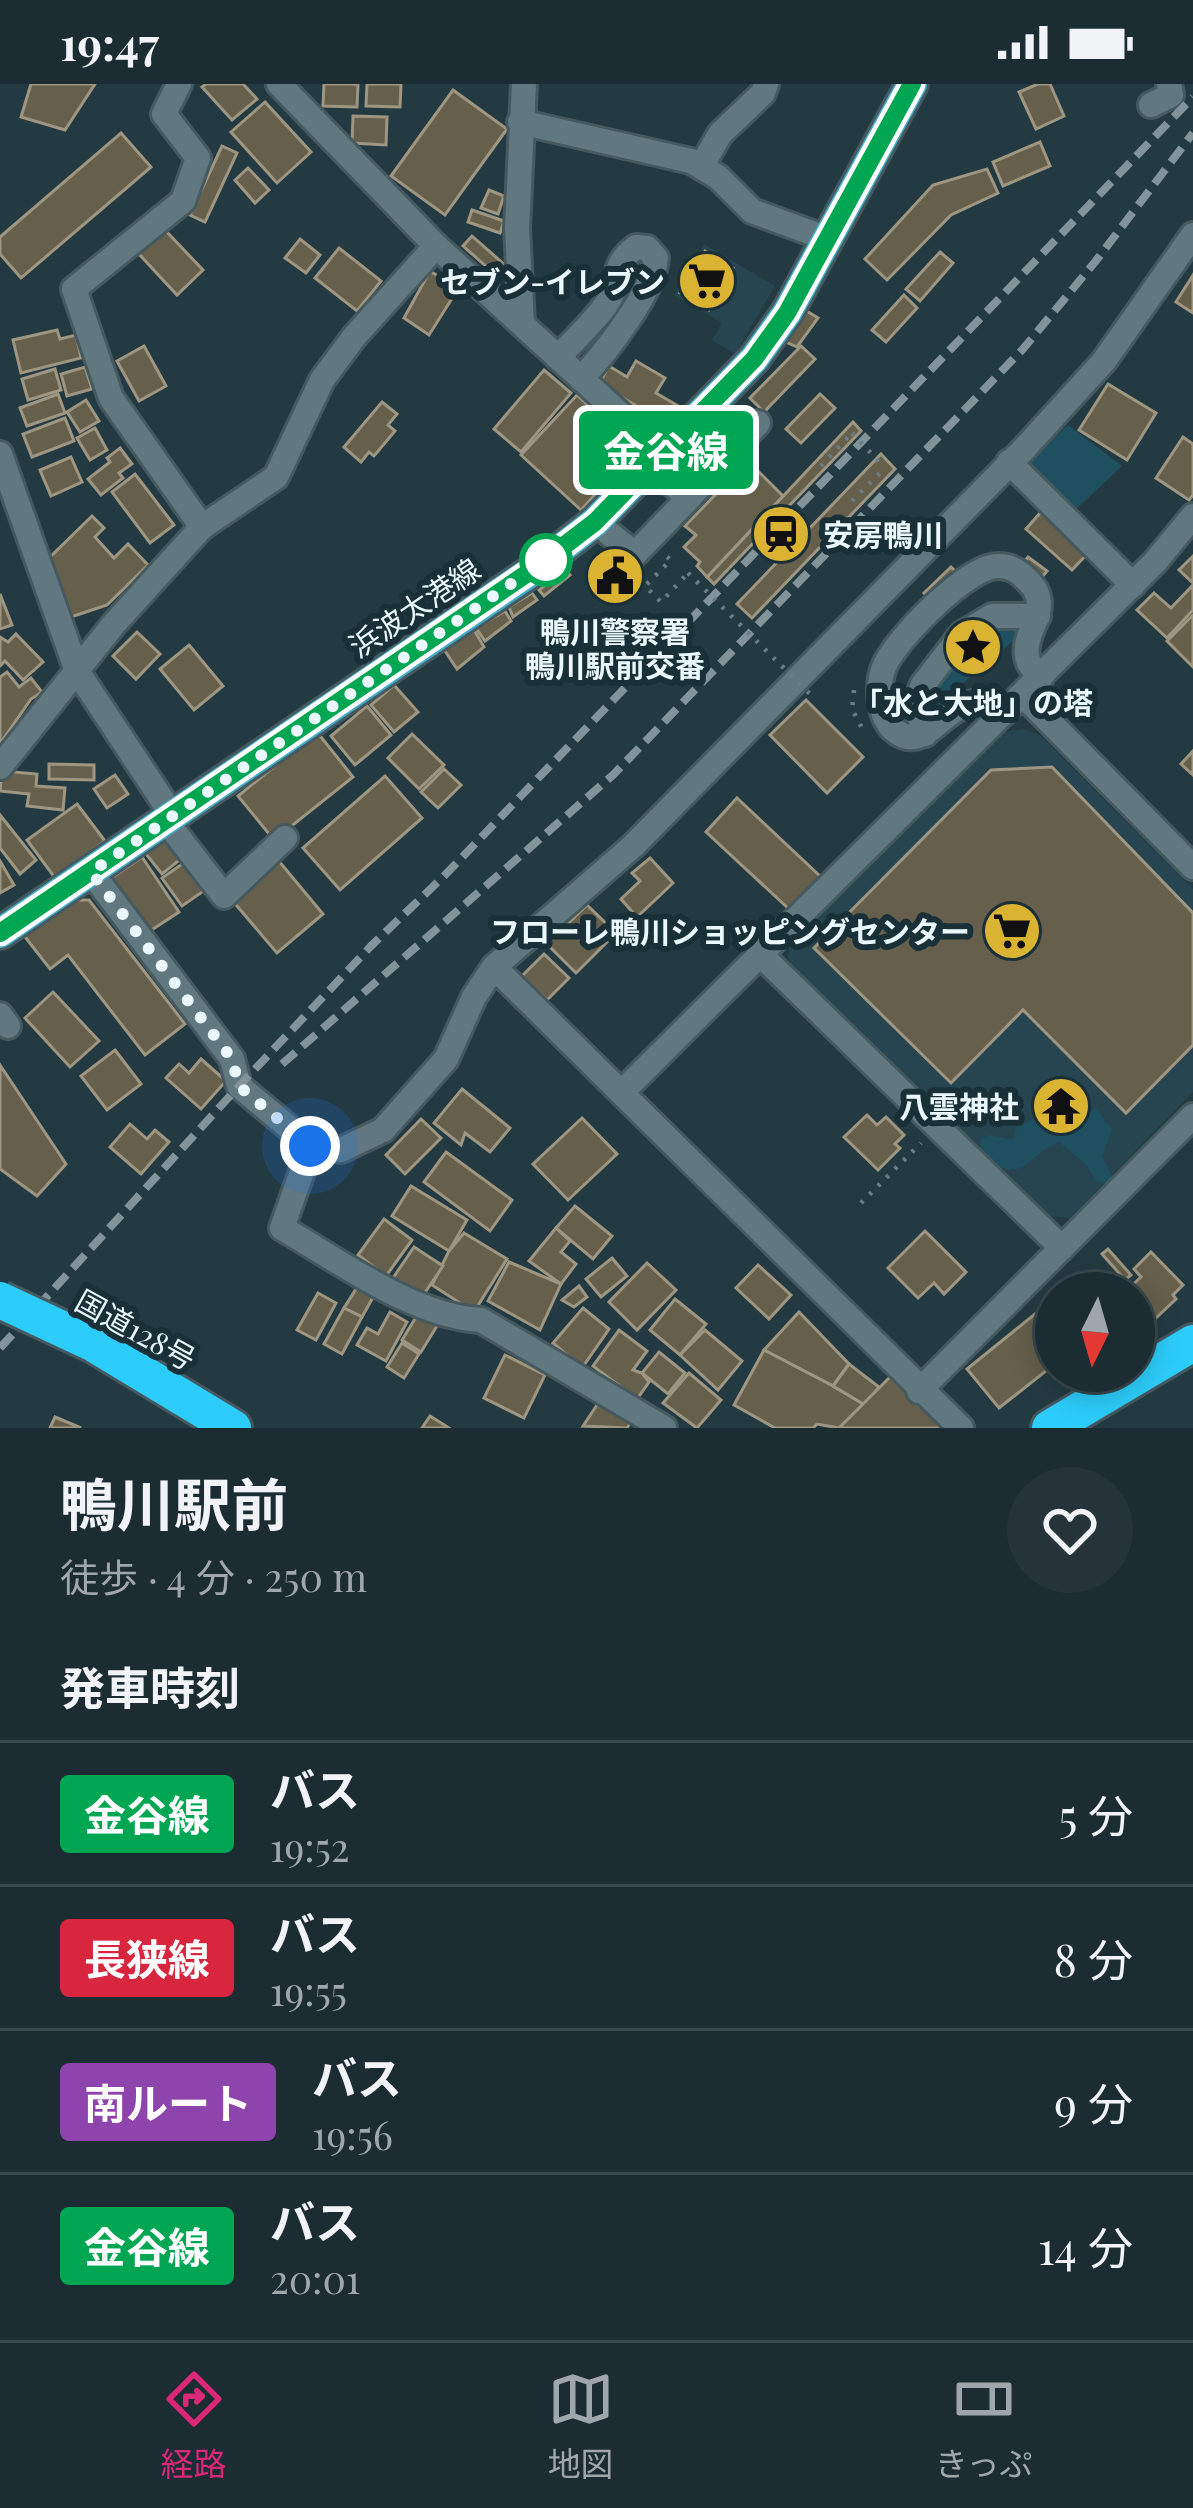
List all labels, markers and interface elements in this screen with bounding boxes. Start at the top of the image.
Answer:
text: 19:47 [60,12,159,72]
supermarket icon: セブン-イレブン [676,250,738,312]
place label: セブン-イレブン [441,261,665,301]
line badge: 金谷線 [597,411,735,489]
text: 金谷線 [603,422,729,478]
station icon: 安房鴨川 [750,503,812,565]
place label: 安房鴨川 [823,514,943,554]
unlabelled marker [521,535,571,585]
public building icon: 鴨川警察署 鴨川駅前交番 [584,545,646,607]
street label: 浜波太港線 [341,548,487,666]
place label: 鴨川警察署 鴨川駅前交番 [525,611,705,685]
place icon: 「水と大地」の塔 [942,616,1004,678]
place label: 「水と大地」の塔 [853,682,1093,722]
supermarket icon: フローレ鴨川ショッピングセンター [981,900,1043,962]
place label: フローレ鴨川ショッピングセンター [490,911,970,951]
temple icon: 八雲神社 [1030,1075,1092,1137]
place label: 八雲神社 [899,1086,1019,1126]
your location [280,1116,340,1176]
north arrow [1035,1272,1155,1392]
map controls [1035,1272,1155,1392]
street label: 国道128号 [69,1280,203,1378]
text: 鴨川駅前 [60,1464,288,1540]
button: heart [1007,1467,1133,1593]
text: 徒歩 · 4 分 · 250 m [60,1550,367,1602]
text: 発車時刻 [60,1656,240,1716]
text: バス [270,1758,360,1818]
text: 5 分 [1059,1784,1133,1844]
text: 金谷線 [84,1786,210,1842]
text: 19:52 [270,1820,350,1872]
text: バス [270,1902,360,1962]
text: 8 分 [1053,1928,1133,1988]
text: 長狭線 [84,1930,210,1986]
text: 19:55 [270,1964,347,2016]
text: バス [312,2046,402,2106]
text: 9 分 [1054,2072,1133,2132]
text: 南ルート [84,2074,252,2130]
text: 19:56 [312,2108,393,2160]
text: バス [270,2190,360,2250]
text: 14 分 [1038,2216,1133,2276]
text: 金谷線 [84,2218,210,2274]
text: 20:01 [270,2252,360,2304]
tab: 経路 [161,2366,227,2486]
tab: 地図 [548,2366,614,2486]
tab: きっぷ [935,2366,1032,2486]

